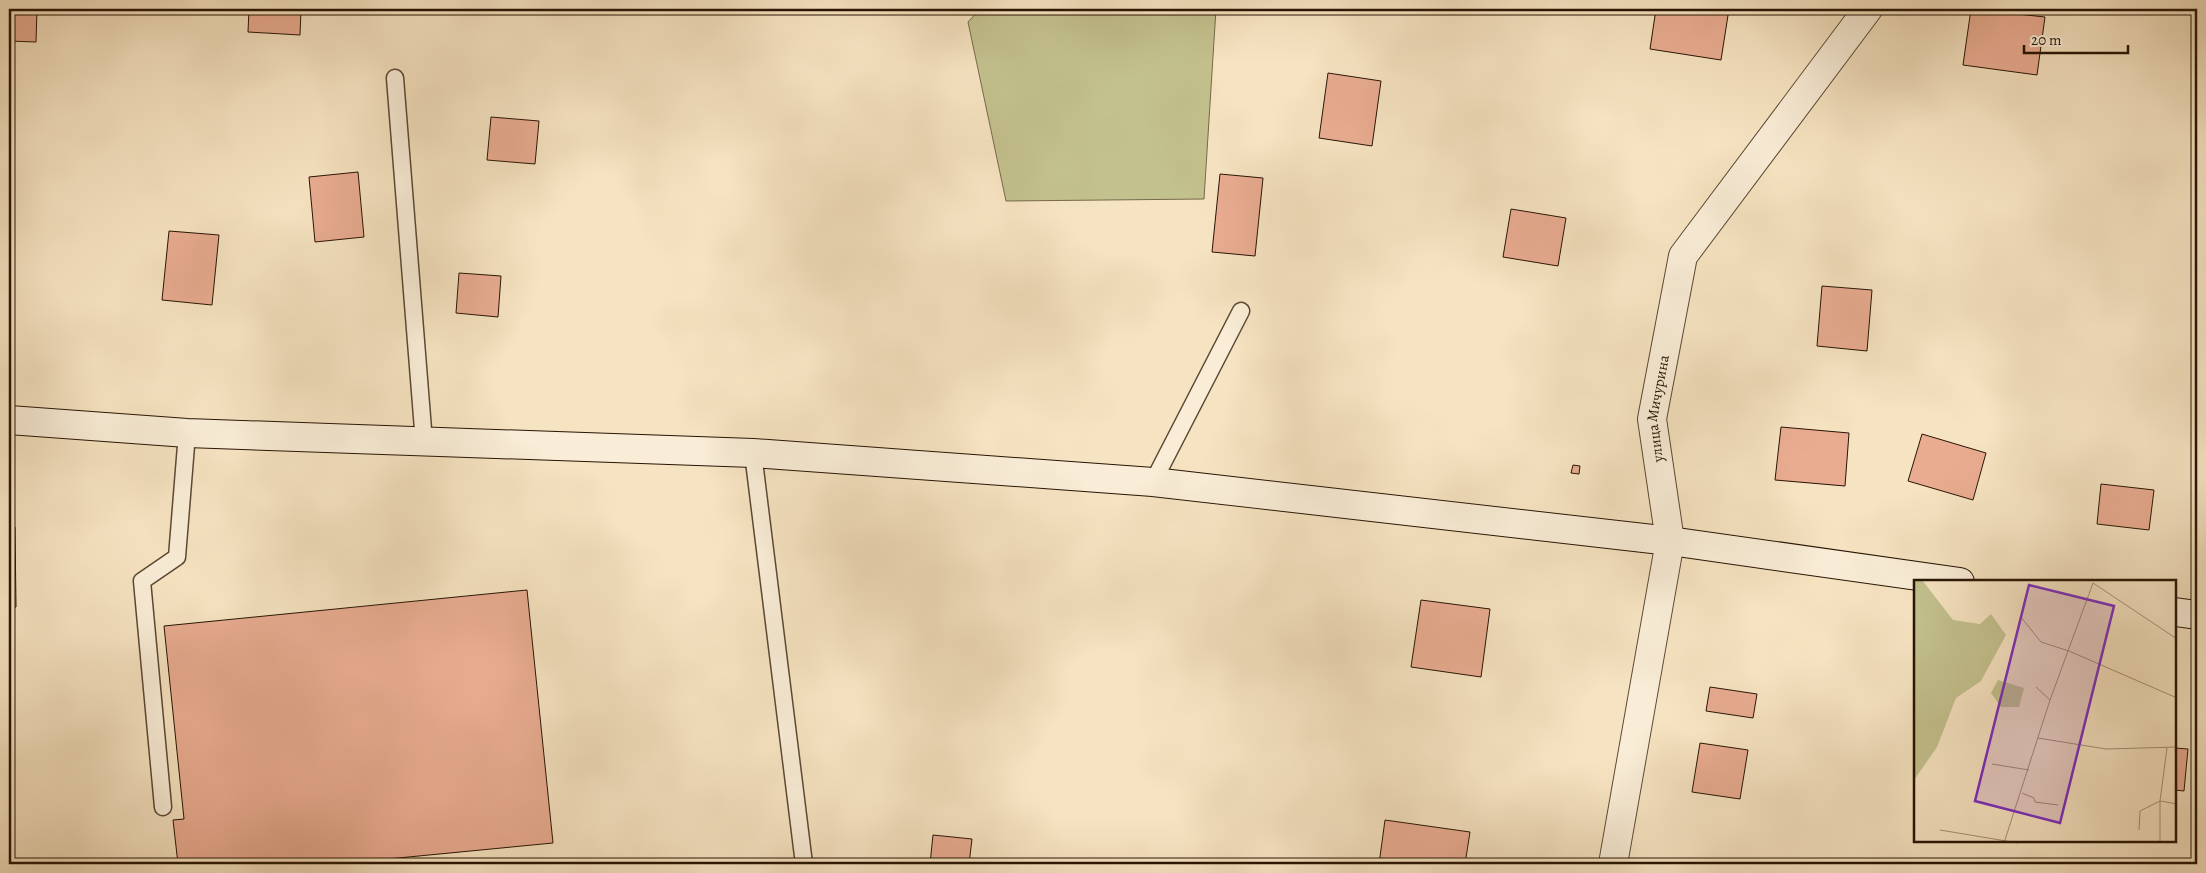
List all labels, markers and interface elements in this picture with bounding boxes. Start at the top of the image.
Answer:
scale bar [2024,22,2127,54]
text: 20 m [2031,30,2062,50]
street label: улица Мичурина [1642,353,1674,465]
inset map [1914,580,2176,843]

